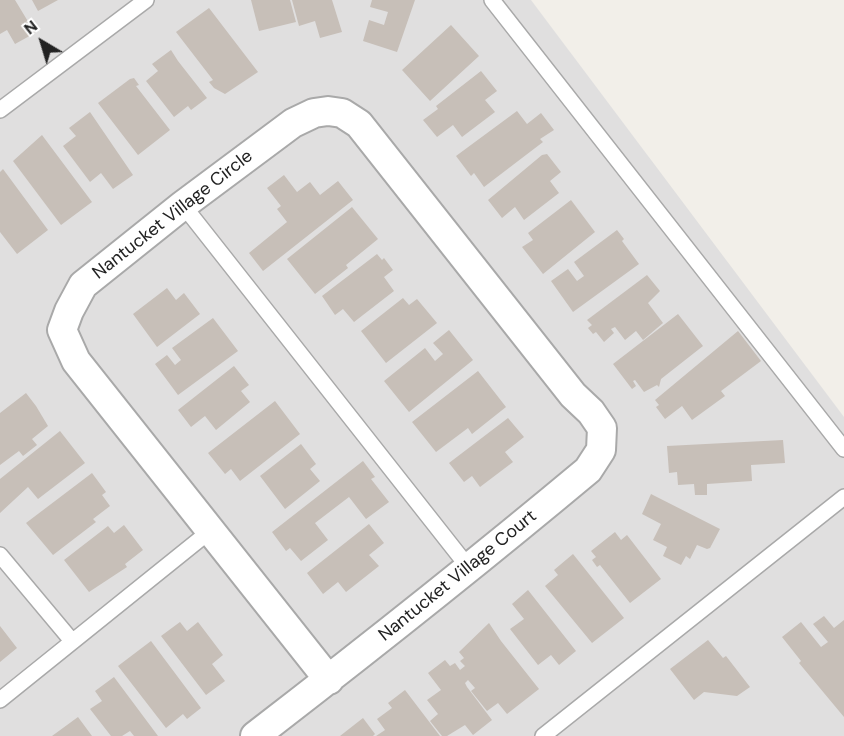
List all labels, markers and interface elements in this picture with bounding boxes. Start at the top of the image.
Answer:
north arrow [12,12,72,72]
text: N [20,16,42,39]
street label: Nantucket Village Circle [89,146,257,284]
street label: Nantucket Village Court [375,506,541,646]

